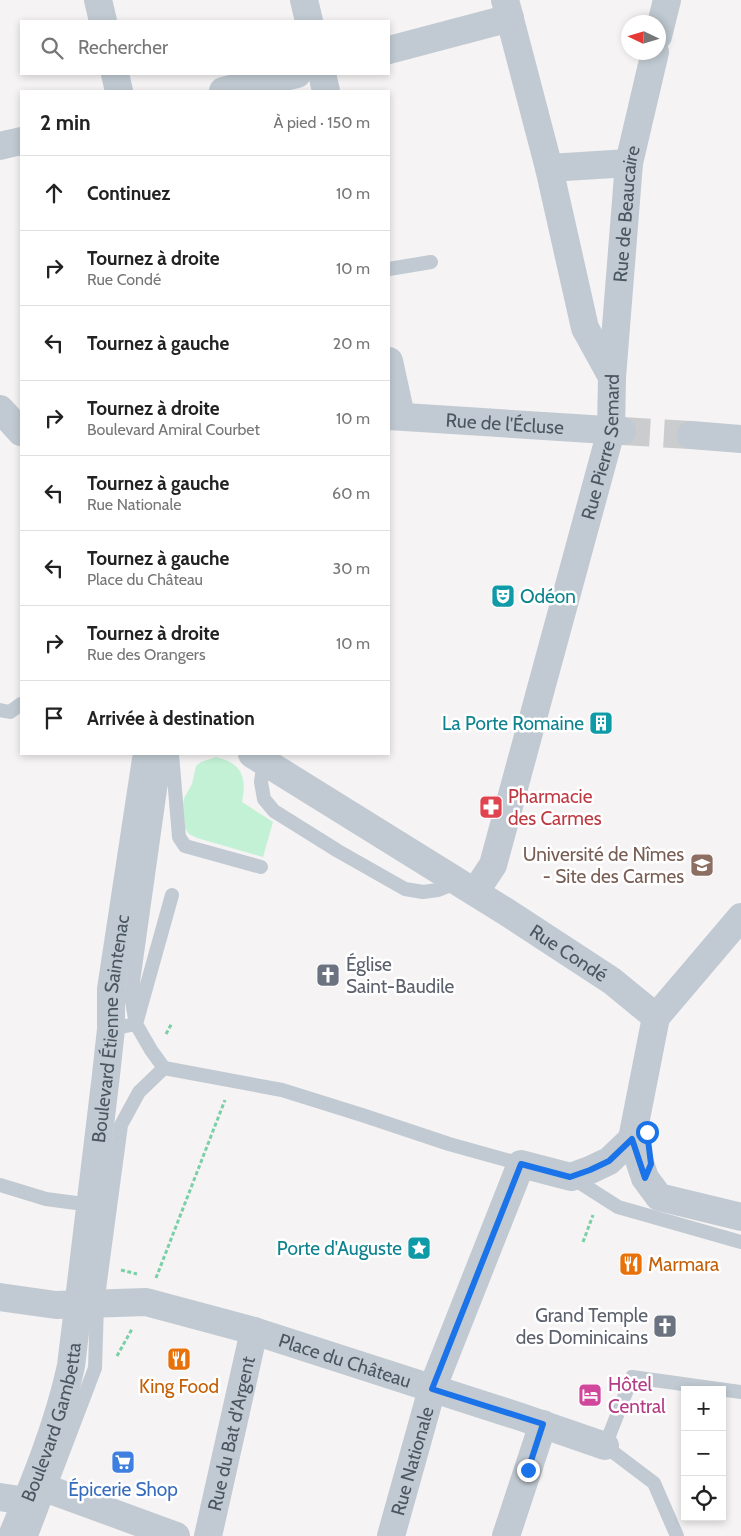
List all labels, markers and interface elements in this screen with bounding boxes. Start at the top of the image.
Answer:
north arrow [621,15,666,60]
search box [20,20,390,75]
icon: search [38,34,66,62]
text: Rechercher [78,36,168,59]
text: 2 min [40,110,91,135]
text: À pied · 150 m [273,113,370,132]
street label: Rue de Beaucaire [609,143,645,283]
icon: ahead [40,179,68,207]
text: Continuez [87,182,170,205]
text: 10 m [336,184,370,203]
text: Tournez à droite [87,247,220,270]
icon: right [40,254,68,282]
text: 10 m [336,259,370,278]
text: Rue Condé [87,270,161,289]
icon: left [40,329,68,357]
text: Tournez à gauche [87,332,229,355]
text: 20 m [333,334,370,353]
street label: Rue Pierre Semard [576,374,624,522]
text: Tournez à droite [87,397,220,420]
icon: right [40,404,68,432]
text: 10 m [336,409,370,428]
street label: Rue de l'Écluse [445,409,565,439]
text: Boulevard Amiral Courbet [87,420,260,439]
text: Tournez à gauche [87,472,229,495]
icon: left [40,479,68,507]
text: 60 m [332,484,370,503]
text: Rue Nationale [87,495,181,514]
text: Tournez à gauche [87,547,229,570]
icon: left [40,554,68,582]
text: 30 m [333,559,370,578]
text: Place du Château [87,570,203,589]
theatre icon: Odéon [490,583,516,609]
place label: Odéon [520,585,576,608]
text: Tournez à droite [87,622,220,645]
icon: right [40,629,68,657]
text: 10 m [336,634,370,653]
text: Rue des Orangers [87,645,206,664]
icon: arrive [40,704,68,732]
text: Arrivée à destination [87,707,255,730]
building icon: La Porte Romaine [588,710,614,736]
place label: La Porte Romaine [442,712,584,735]
place label: Pharmacie des Carmes [508,785,602,830]
pharmacy icon: Pharmacie des Carmes [478,794,504,820]
place label: Université de Nîmes - Site des Carmes [523,843,684,888]
school or university icon: Université de Nîmes - Site des Carmes [689,852,715,878]
street label: Boulevard Étienne Saintenac [87,913,134,1144]
street label: Rue Condé [525,919,612,987]
place label: Église Saint-Baudile [346,952,455,998]
church icon: Église Saint-Baudile [315,962,341,988]
route start [636,1121,659,1144]
place icon: Porte d'Auguste [406,1235,432,1261]
place label: Porte d'Auguste [277,1237,402,1260]
restaurant icon: Marmara [618,1251,644,1277]
place label: Marmara [648,1253,719,1276]
place label: Grand Temple des Dominicains [516,1304,648,1349]
church icon: Grand Temple des Dominicains [652,1313,678,1339]
street label: Place du Château [276,1329,414,1393]
street label: Boulevard Gambetta [16,1341,86,1505]
restaurant icon: King Food [166,1346,192,1372]
street label: Rue du Bat d'Argent [203,1354,260,1513]
place label: Hôtel Central [608,1373,666,1418]
place label: King Food [139,1375,219,1398]
hotel icon: Hôtel Central [577,1382,603,1408]
map controls [681,1386,726,1521]
button: + [681,1386,726,1431]
street label: Rue Nationale [386,1404,439,1518]
button: − [681,1431,726,1476]
supermarket icon: Épicerie Shop [110,1449,136,1475]
route end [517,1459,540,1482]
button: locate [681,1476,726,1521]
place label: Épicerie Shop [68,1477,178,1501]

